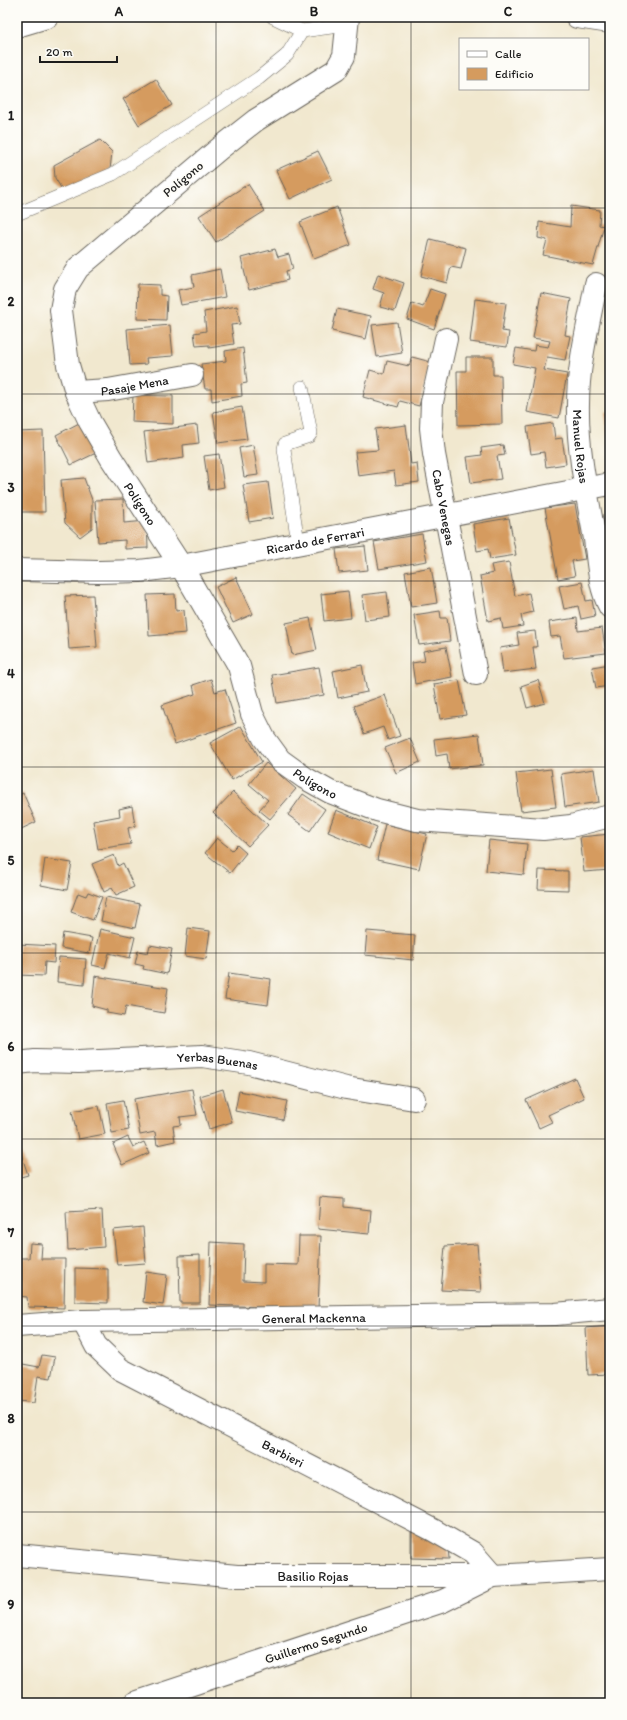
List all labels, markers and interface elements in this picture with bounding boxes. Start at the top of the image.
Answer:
text: A [114,4,124,19]
text: B [310,4,319,19]
text: C [504,4,513,19]
scale bar [40,38,117,64]
legend [459,38,589,90]
text: 20 m [46,45,73,59]
text: Calle [495,47,522,61]
text: Edificio [495,67,534,81]
text: 1 [8,108,14,123]
street label: Polígono [160,158,206,200]
text: 2 [8,294,15,309]
street label: Pasaje Mena [100,372,170,398]
street label: Manuel Rojas [570,409,592,485]
street label: Cabo Venegas [430,468,459,547]
street label: Polígono [121,479,160,528]
text: 3 [7,480,15,495]
street label: Ricardo de Ferrari [265,524,366,557]
text: 4 [7,666,15,681]
street label: Polígono [290,765,339,802]
text: 5 [8,853,15,868]
text: 6 [8,1039,15,1054]
street label: Yerbas Buenas [176,1048,260,1073]
text: 7 [7,1225,15,1240]
street label: General Mackenna [261,1309,366,1326]
text: 8 [7,1411,15,1426]
street label: Barbieri [260,1436,307,1470]
street label: Basilio Rojas [277,1569,349,1584]
text: 9 [8,1597,15,1612]
street label: Guillermo Segundo [263,1619,370,1667]

